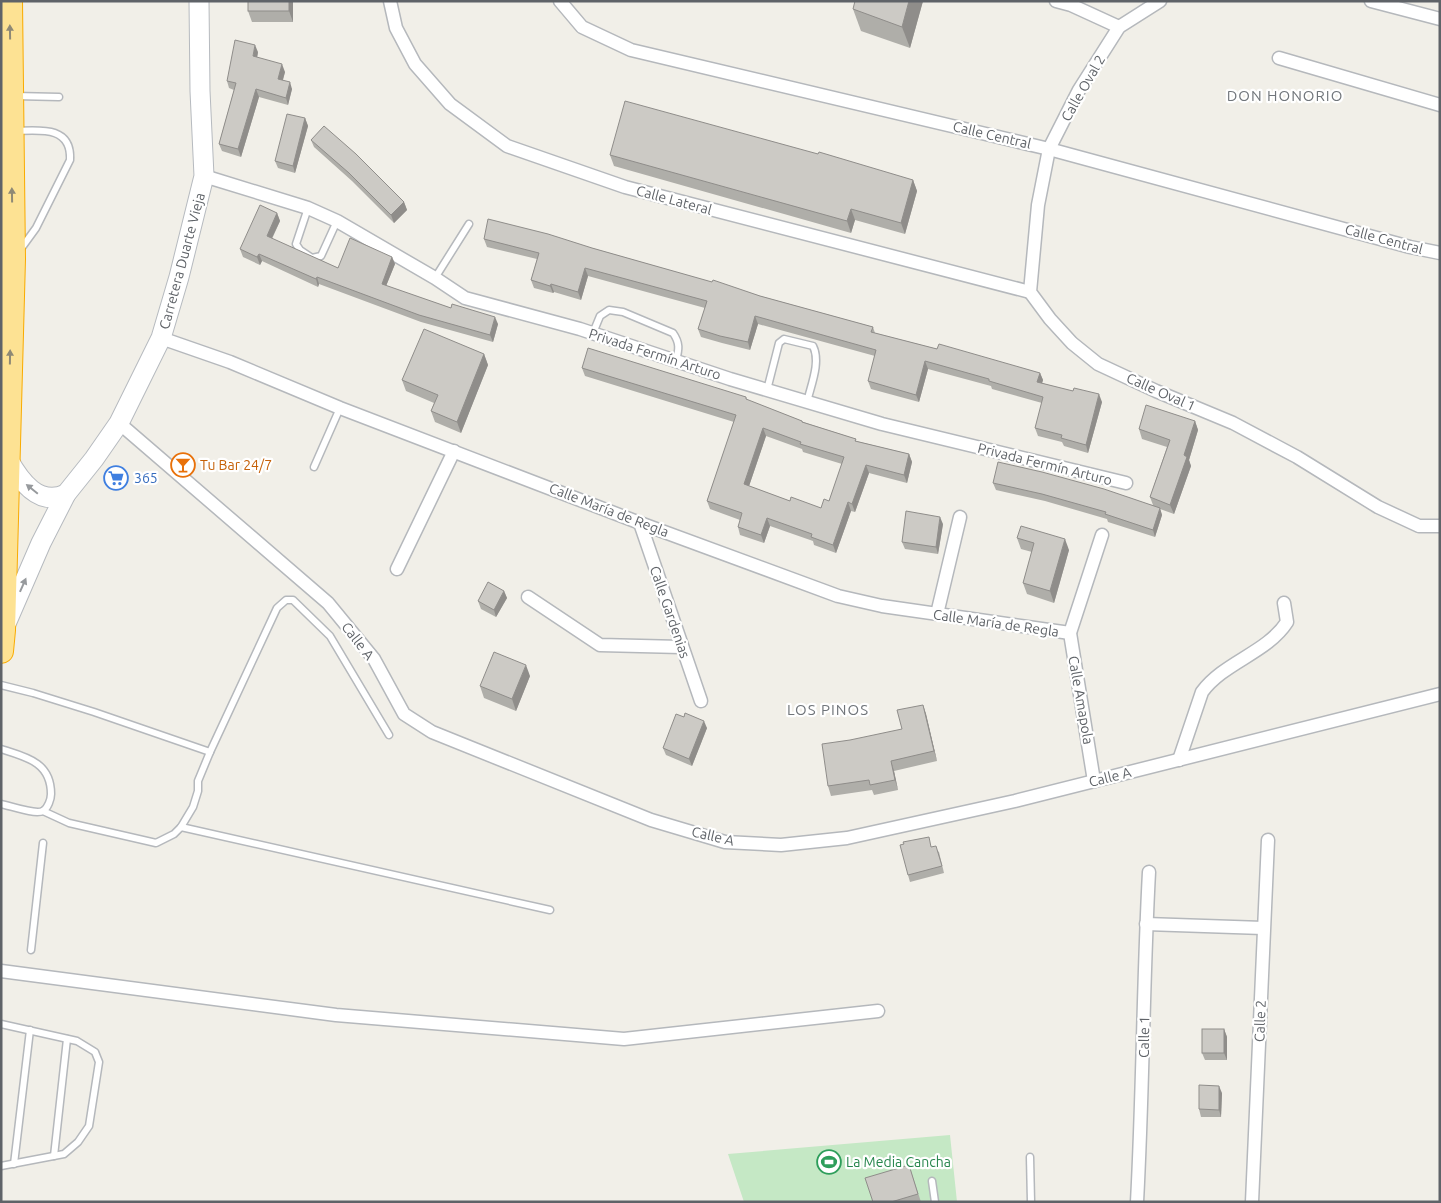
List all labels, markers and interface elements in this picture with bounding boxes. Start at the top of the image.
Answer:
one-way arrow [6,24,14,40]
street label: Calle Oval 2 [1058,52,1108,124]
district label: DON HONORIO [1227,87,1343,104]
street label: Calle Central [951,118,1033,152]
street label: Calle Lateral [634,182,714,218]
one-way arrow [8,187,16,203]
street label: Carretera Duarte Vieja [156,191,208,331]
street label: Calle Central [1343,221,1425,257]
street label: Privada Fermín Arturo [587,325,723,383]
one-way arrow [6,349,14,365]
street label: Calle Oval 1 [1124,370,1198,414]
street label: Privada Fermín Arturo [976,440,1114,488]
bar icon: Tu Bar 24/7 [170,452,196,478]
place label: Tu Bar 24/7 [200,457,272,473]
supermarket icon: 365 [103,465,129,491]
place label: 365 [134,470,158,486]
street label: Calle María de Regla [547,480,671,540]
one-way arrow [25,483,38,494]
street label: Calle Gardenias [647,564,693,660]
one-way arrow [19,578,27,592]
street label: Calle María de Regla [932,606,1060,640]
street label: Calle A [338,619,378,663]
street label: Calle Amapola [1065,654,1097,746]
district label: LOS PINOS [787,701,869,718]
street label: Calle A [1087,764,1133,790]
street label: Calle A [690,823,736,849]
street label: Calle 2 [1251,1000,1269,1042]
street label: Calle 1 [1136,1016,1152,1058]
sports icon: La Media Cancha [816,1149,842,1175]
place label: La Media Cancha [846,1154,951,1170]

